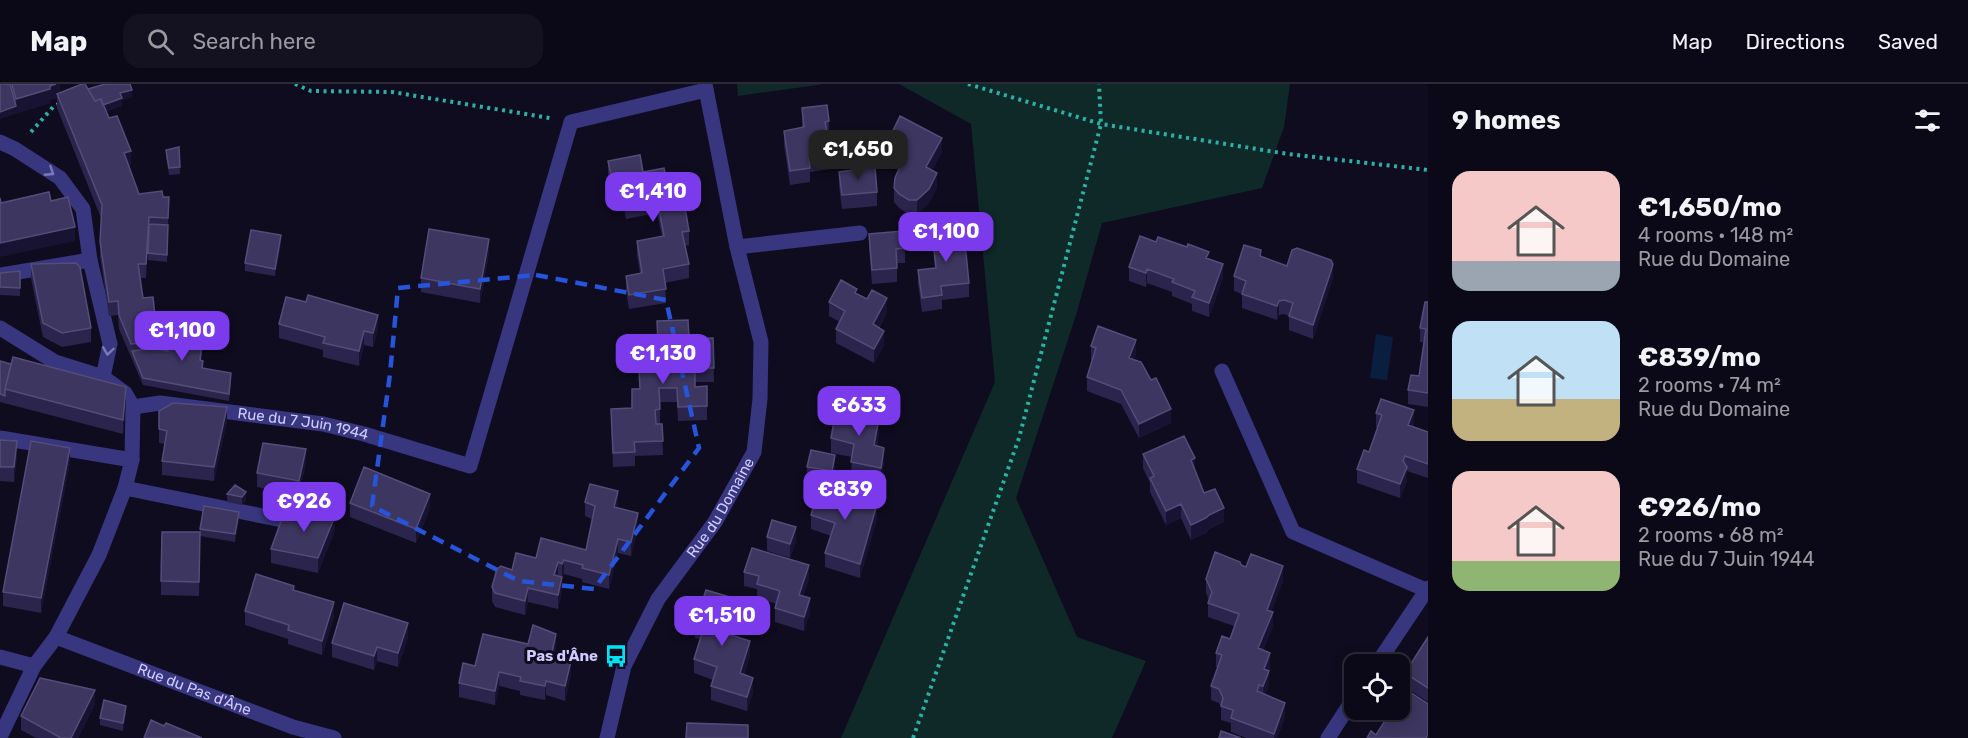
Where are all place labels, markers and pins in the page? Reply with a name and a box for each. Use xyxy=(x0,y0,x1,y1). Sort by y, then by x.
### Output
pin: €1,650 xyxy=(809,130,907,181)
pin: €1,410 xyxy=(604,172,702,223)
pin: €1,100 xyxy=(897,212,995,263)
pin: €1,100 xyxy=(133,311,231,362)
pin: €1,130 xyxy=(614,334,712,385)
pin: €633 xyxy=(823,386,895,437)
pin: €839 xyxy=(809,470,881,521)
pin: €926 xyxy=(268,482,340,533)
pin: €1,510 xyxy=(673,596,771,647)
bus stop icon: Pas d'Âne xyxy=(603,643,629,669)
place label: Pas d'Âne xyxy=(526,647,598,665)

